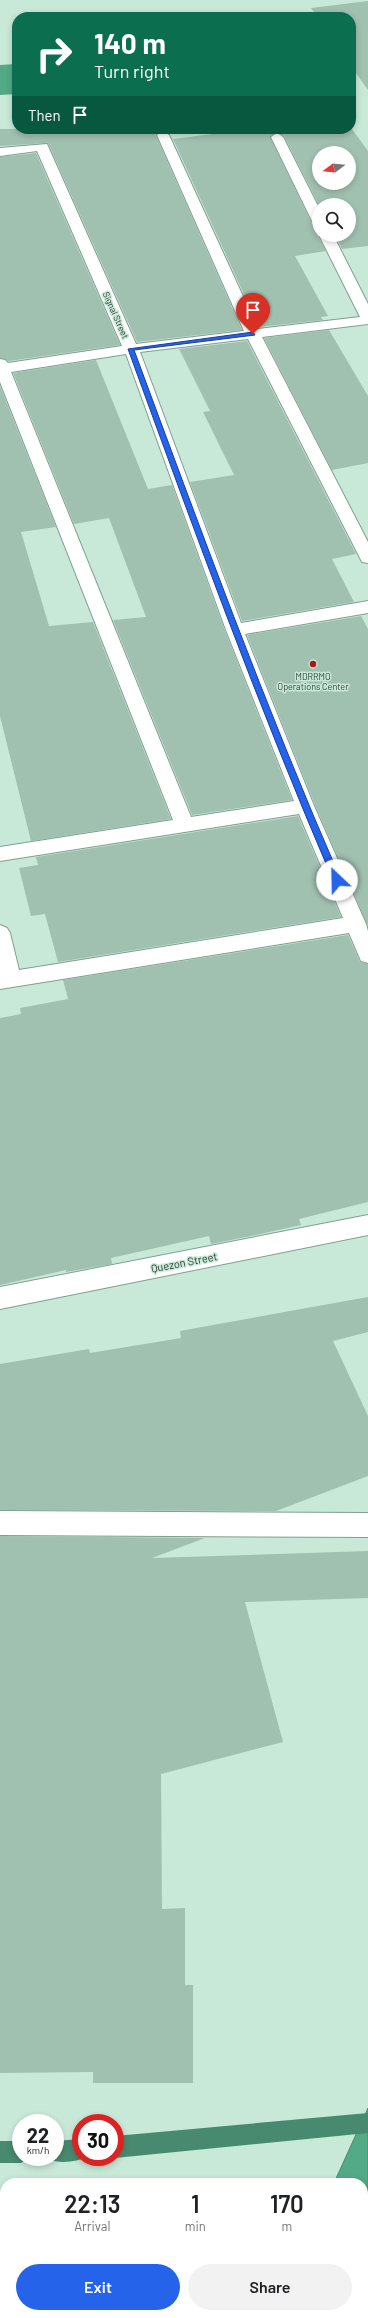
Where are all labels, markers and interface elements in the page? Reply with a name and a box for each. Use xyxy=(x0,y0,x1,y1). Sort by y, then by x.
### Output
text: 140 m xyxy=(94,26,166,60)
icon: right xyxy=(28,28,80,80)
text: Turn right xyxy=(94,60,170,82)
icon: arrive xyxy=(69,104,91,126)
text: Then xyxy=(28,106,61,124)
north arrow xyxy=(312,146,356,190)
map controls xyxy=(312,146,356,242)
button: search xyxy=(312,198,356,242)
street label: Signal Street xyxy=(101,290,131,340)
pin xyxy=(236,293,270,334)
icon: arrive xyxy=(242,299,264,321)
marker: MDRRMO Operations Center xyxy=(308,659,318,669)
place label: MDRRMO Operations Center xyxy=(278,671,349,692)
position arrow xyxy=(316,859,358,901)
street label: Quezon Street xyxy=(150,1249,218,1275)
speed limit sign: 30 xyxy=(72,2114,124,2166)
text: 22 xyxy=(27,2123,49,2147)
text: km/h xyxy=(27,2144,49,2156)
text: 22:13 xyxy=(64,2189,120,2218)
text: 1 xyxy=(191,2189,199,2218)
text: 170 xyxy=(270,2189,304,2218)
text: Arrival xyxy=(74,2218,110,2234)
text: min xyxy=(185,2218,206,2234)
text: m xyxy=(281,2218,292,2234)
button: Exit xyxy=(16,2264,180,2310)
button: Share xyxy=(188,2264,352,2310)

